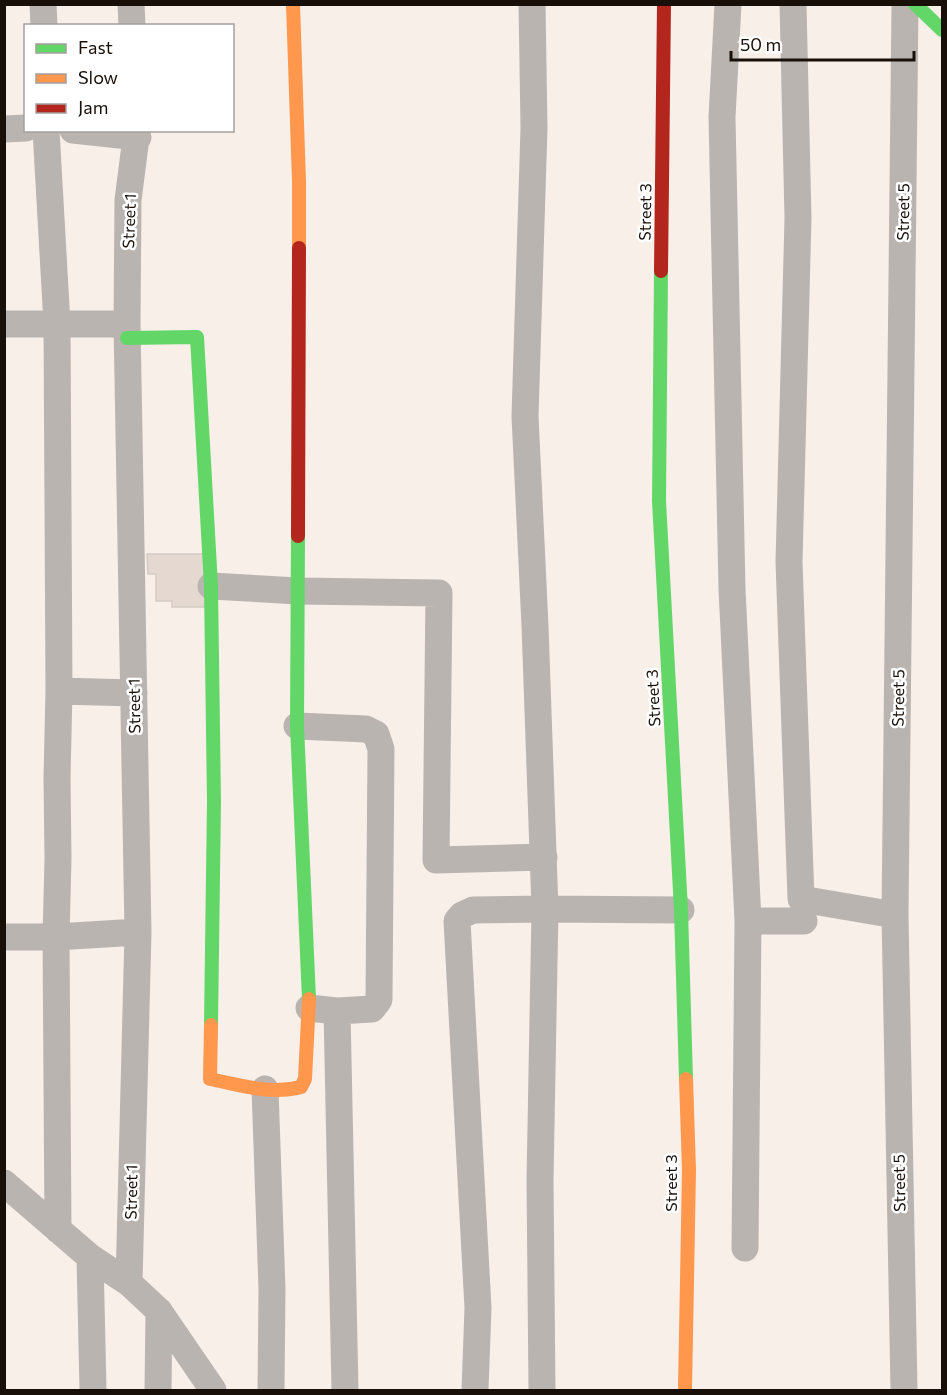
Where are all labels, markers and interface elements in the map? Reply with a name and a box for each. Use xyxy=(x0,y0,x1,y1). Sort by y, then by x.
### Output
legend xyxy=(24,24,234,132)
scale bar xyxy=(731,24,914,62)
text: 50 m xyxy=(740,33,781,55)
text: Fast xyxy=(78,36,113,58)
text: Slow xyxy=(78,66,118,88)
text: Jam xyxy=(78,96,108,118)
street label: Street 3 xyxy=(635,183,654,241)
street label: Street 5 xyxy=(892,183,913,241)
street label: Street 1 xyxy=(118,193,139,249)
street label: Street 3 xyxy=(642,669,663,727)
street label: Street 5 xyxy=(887,669,908,727)
street label: Street 1 xyxy=(124,678,143,734)
street label: Street 3 xyxy=(661,1154,680,1212)
street label: Street 5 xyxy=(888,1154,909,1212)
street label: Street 1 xyxy=(121,1164,140,1220)

